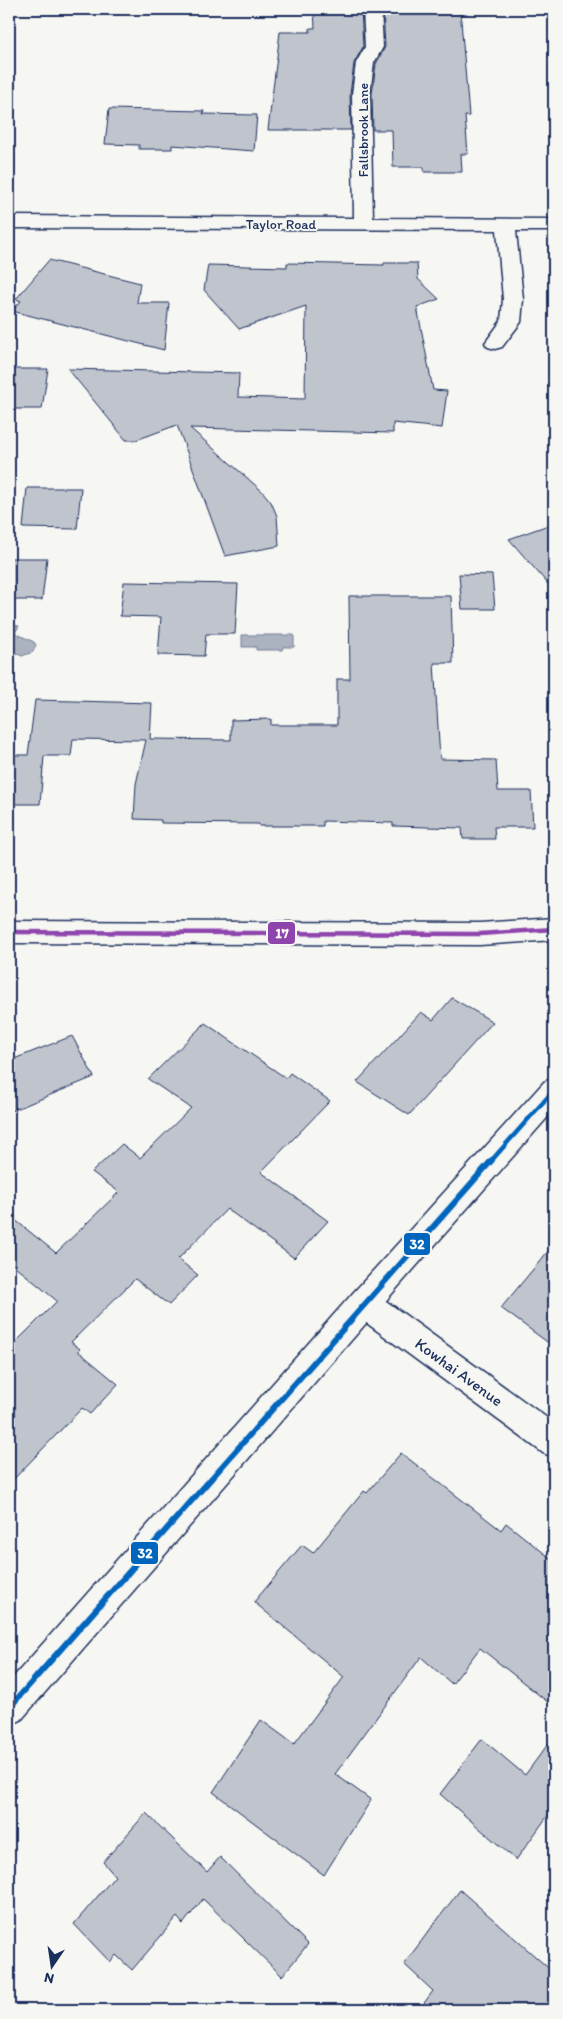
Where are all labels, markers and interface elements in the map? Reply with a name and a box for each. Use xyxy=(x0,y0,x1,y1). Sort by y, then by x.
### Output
street label: Fallsbrook Lane xyxy=(355,82,372,177)
street label: Taylor Road xyxy=(246,216,317,233)
line badge: 17 xyxy=(267,921,296,945)
text: 17 xyxy=(275,925,289,942)
line badge: 32 xyxy=(403,1232,431,1256)
text: 32 xyxy=(410,1236,425,1253)
street label: Kowhai Avenue xyxy=(411,1334,507,1410)
line badge: 32 xyxy=(130,1541,159,1565)
text: 32 xyxy=(138,1545,153,1562)
north arrow xyxy=(28,1942,78,1992)
text: N xyxy=(43,1969,56,1988)

